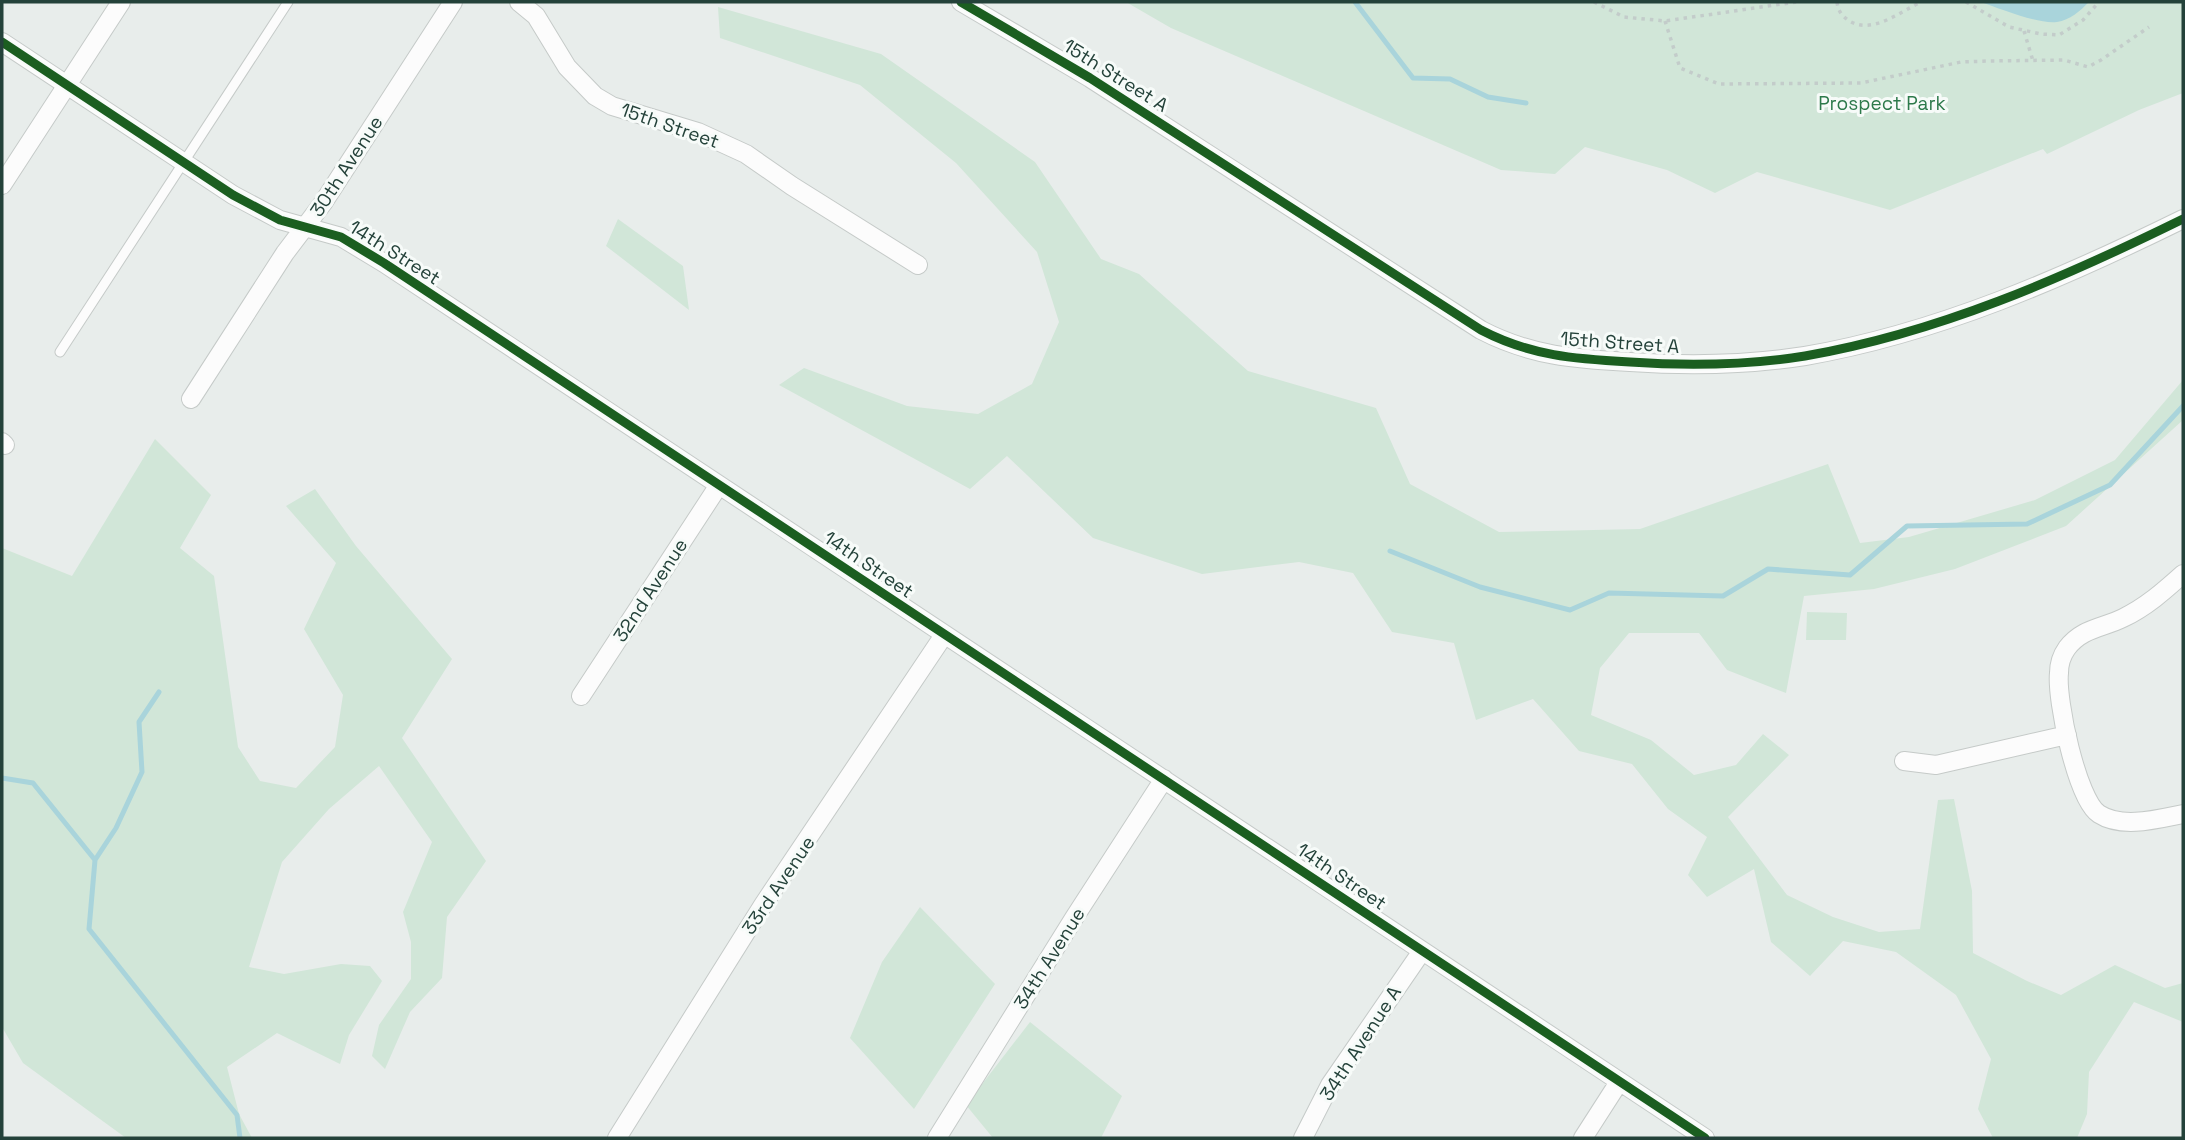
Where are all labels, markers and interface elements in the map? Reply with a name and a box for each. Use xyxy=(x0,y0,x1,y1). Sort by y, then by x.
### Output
street label: 15th Street A xyxy=(1059,33,1173,118)
park label: Prospect Park xyxy=(1818,91,1946,116)
street label: 15th Street xyxy=(617,97,722,154)
street label: 30th Avenue xyxy=(304,111,388,222)
street label: 14th Street xyxy=(344,214,445,290)
street label: 15th Street A xyxy=(1560,326,1680,359)
street label: 14th Street xyxy=(819,525,918,604)
street label: 32nd Avenue xyxy=(608,534,693,647)
street label: 33rd Avenue xyxy=(736,831,821,939)
street label: 14th Street xyxy=(1292,837,1391,916)
street label: 34th Avenue xyxy=(1008,903,1091,1014)
street label: 34th Avenue A xyxy=(1314,981,1407,1105)

